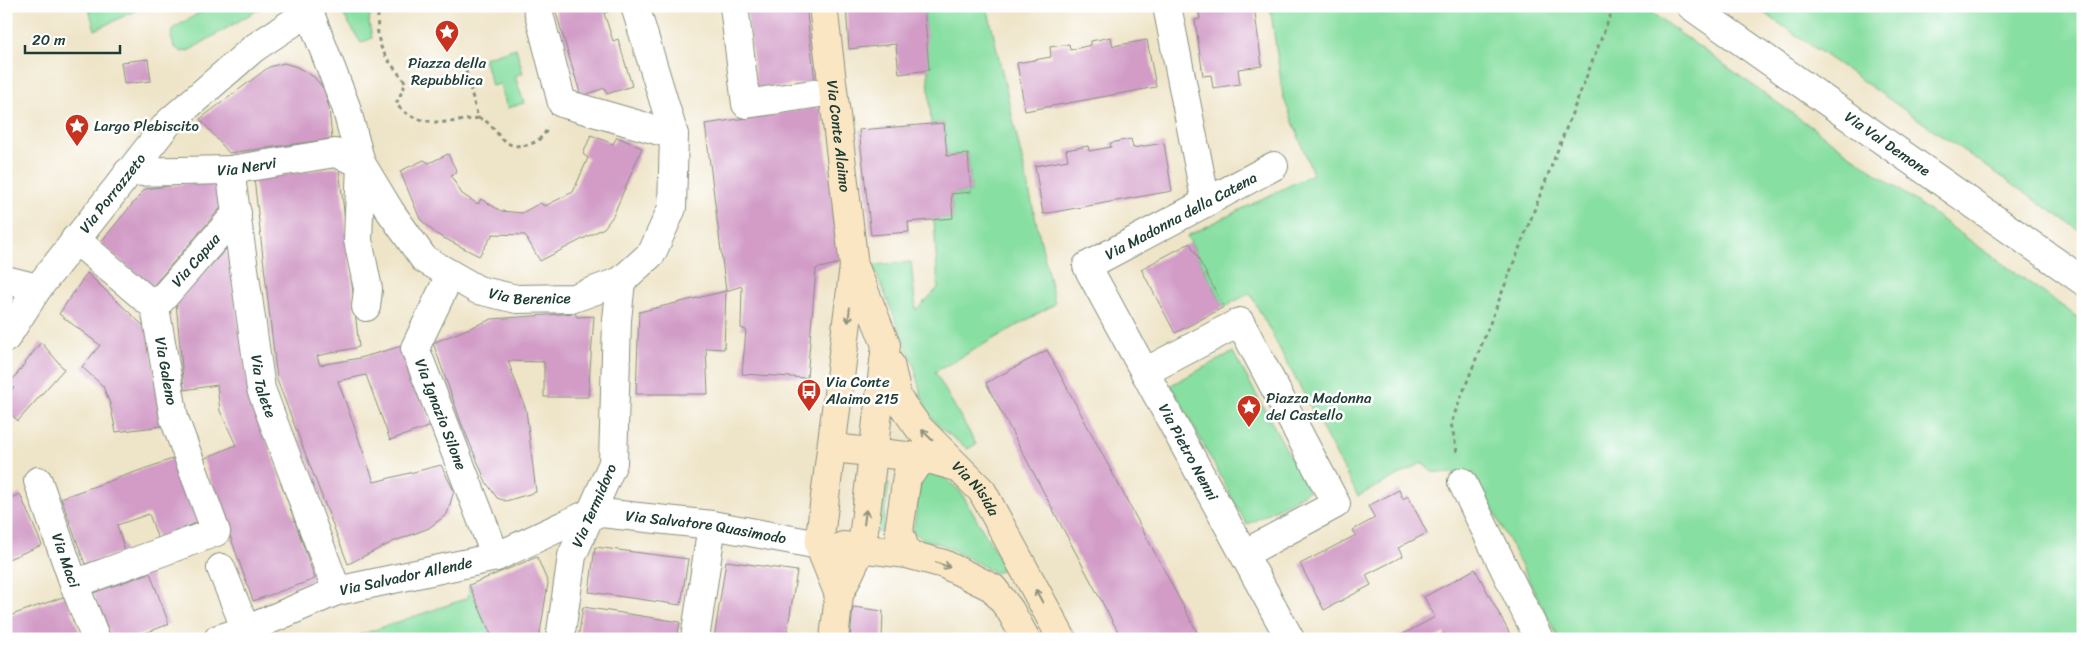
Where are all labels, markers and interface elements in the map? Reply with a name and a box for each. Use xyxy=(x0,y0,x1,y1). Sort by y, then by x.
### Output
place icon: Piazza della Repubblica xyxy=(434,19,460,53)
scale bar xyxy=(25,22,120,54)
text: 20 m xyxy=(32,27,66,53)
place label: Piazza della Repubblica xyxy=(408,50,487,93)
street label: Via Conte Alaimo xyxy=(819,79,858,194)
street label: Via Val Demone xyxy=(1839,104,1936,183)
place icon: Largo Plebiscito xyxy=(64,113,90,147)
place label: Largo Plebiscito xyxy=(94,113,199,139)
street label: Via Porrazzeto xyxy=(73,147,153,239)
street label: Via Nervi xyxy=(217,150,279,183)
street label: Via Madonna della Catena xyxy=(1100,165,1262,267)
street label: Via Capua xyxy=(165,227,227,293)
street label: Via Berenice xyxy=(486,280,571,312)
one-way arrow xyxy=(844,306,854,322)
street label: Via Galeno xyxy=(147,335,185,408)
street label: Via Talete xyxy=(243,353,284,422)
street label: Via Ignazio Silone xyxy=(407,355,474,474)
place label: Via Conte Alaimo 215 xyxy=(825,369,899,412)
bus stop icon: Via Conte Alaimo 215 xyxy=(796,378,822,412)
place label: Piazza Madonna del Castello xyxy=(1266,385,1372,428)
place icon: Piazza Madonna del Castello xyxy=(1236,394,1262,428)
street label: Via Pietro Nenni xyxy=(1151,399,1226,506)
one-way arrow xyxy=(921,429,933,442)
street label: Via Nisida xyxy=(945,454,1007,521)
street label: Via Termidoro xyxy=(564,459,624,552)
street label: Via Salvatore Quasimodo xyxy=(624,503,789,552)
one-way arrow xyxy=(861,509,871,525)
street label: Via Maci xyxy=(44,529,88,593)
street label: Via Salvador Allende xyxy=(337,549,475,603)
one-way arrow xyxy=(935,561,951,570)
one-way arrow xyxy=(1034,589,1043,604)

